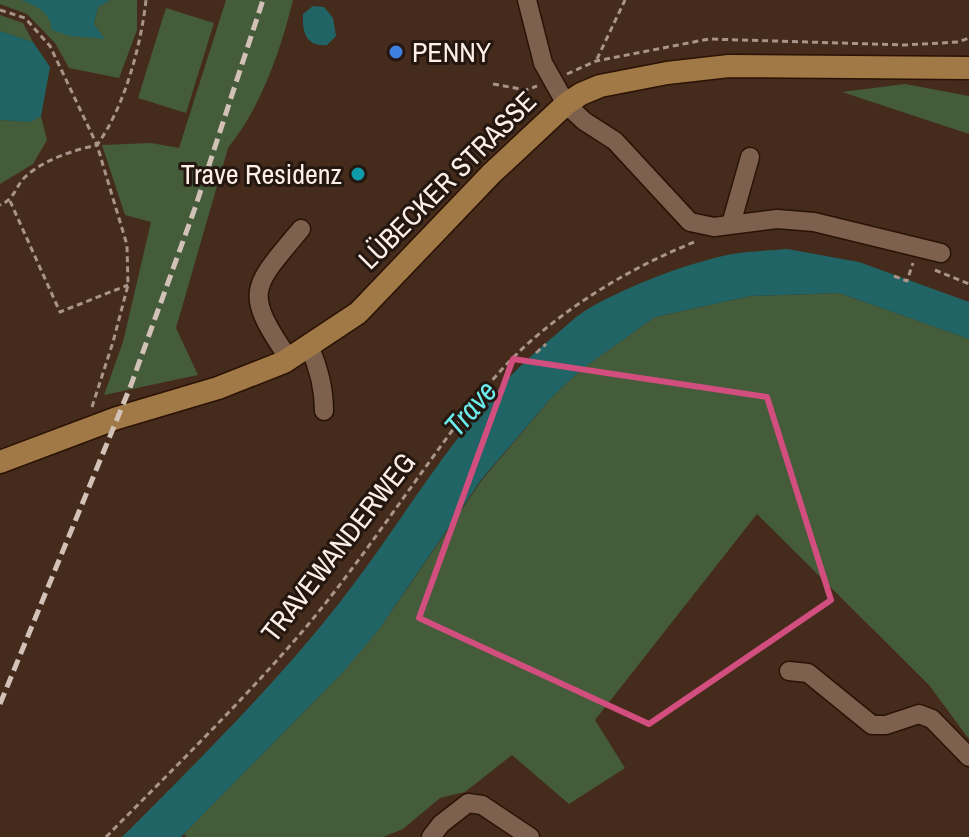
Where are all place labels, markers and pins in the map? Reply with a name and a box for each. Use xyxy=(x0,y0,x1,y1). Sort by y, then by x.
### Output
place label: PENNY xyxy=(412,33,492,71)
marker: PENNY xyxy=(387,43,405,61)
place label: Trave Residenz xyxy=(181,155,342,193)
marker: Trave Residenz xyxy=(349,165,367,183)

